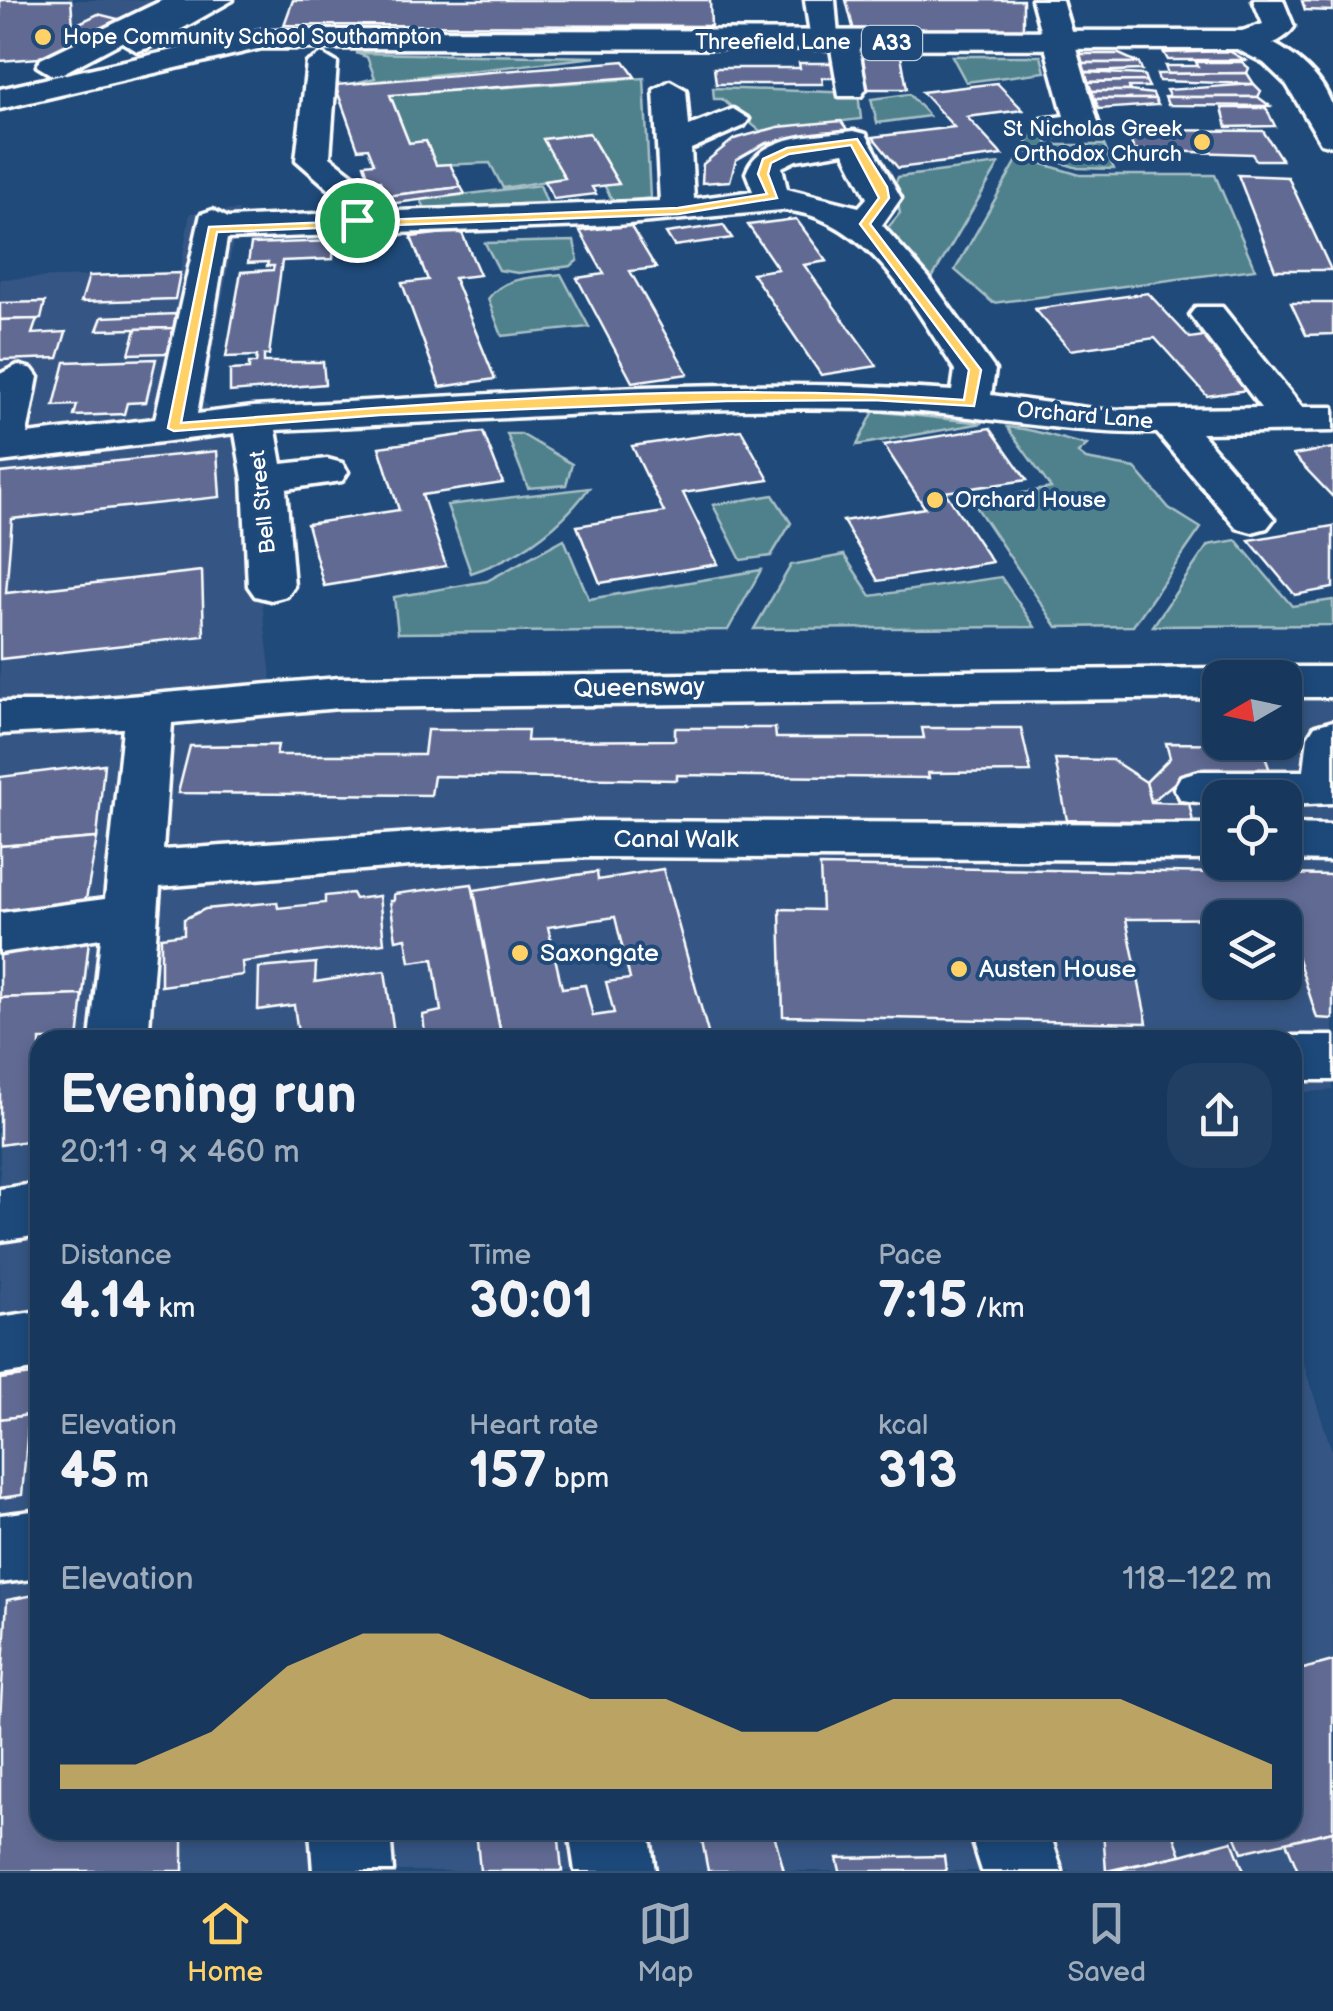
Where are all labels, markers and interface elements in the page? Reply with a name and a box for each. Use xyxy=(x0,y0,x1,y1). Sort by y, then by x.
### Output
place label: Hope Community School Southampton xyxy=(63,24,442,51)
marker: Hope Community School Southampton xyxy=(32,26,54,48)
road number: A33 xyxy=(862,26,922,60)
street label: Threefield Lane xyxy=(695,29,851,56)
place label: St Nicholas Greek Orthodox Church xyxy=(1003,116,1182,168)
marker: St Nicholas Greek Orthodox Church xyxy=(1191,131,1213,153)
pin xyxy=(315,178,400,263)
icon: arrive xyxy=(330,193,385,248)
street label: Orchard Lane xyxy=(1016,397,1154,435)
street label: Bell Street xyxy=(244,449,282,555)
place label: Orchard House xyxy=(955,487,1106,514)
marker: Orchard House xyxy=(924,489,946,511)
north arrow xyxy=(1202,660,1302,760)
map controls xyxy=(1202,660,1302,1000)
street label: Queensway xyxy=(573,671,706,705)
button: locate xyxy=(1202,780,1302,880)
street label: Canal Walk xyxy=(614,824,739,855)
button: layers xyxy=(1202,900,1302,1000)
place label: Saxongate xyxy=(540,938,659,969)
marker: Saxongate xyxy=(509,942,531,964)
place label: Austen House xyxy=(979,954,1136,985)
marker: Austen House xyxy=(948,958,970,980)
text: Evening run xyxy=(60,1062,357,1129)
button: share xyxy=(1167,1063,1272,1168)
text: 20:11 · 9 × 460 m xyxy=(60,1133,300,1172)
text: Distance xyxy=(60,1239,172,1272)
text: Time xyxy=(469,1239,531,1272)
text: Pace xyxy=(878,1239,942,1272)
text: 4.14 xyxy=(60,1272,151,1332)
text: 30:01 xyxy=(469,1272,594,1332)
text: 7:15 xyxy=(878,1272,968,1332)
text: km xyxy=(151,1292,195,1325)
text: /km xyxy=(968,1292,1025,1325)
text: Elevation xyxy=(60,1409,177,1442)
text: Heart rate xyxy=(469,1409,598,1442)
text: kcal xyxy=(878,1409,928,1442)
text: 45 xyxy=(60,1442,118,1502)
text: 157 xyxy=(469,1442,547,1502)
text: 313 xyxy=(878,1442,957,1502)
text: m xyxy=(118,1462,149,1495)
text: bpm xyxy=(547,1462,609,1495)
text: Elevation xyxy=(60,1560,193,1599)
text: 118–122 m xyxy=(1122,1560,1272,1599)
tab: Home xyxy=(187,1896,263,1989)
tab: Map xyxy=(637,1896,693,1989)
tab: Saved xyxy=(1067,1896,1146,1989)

